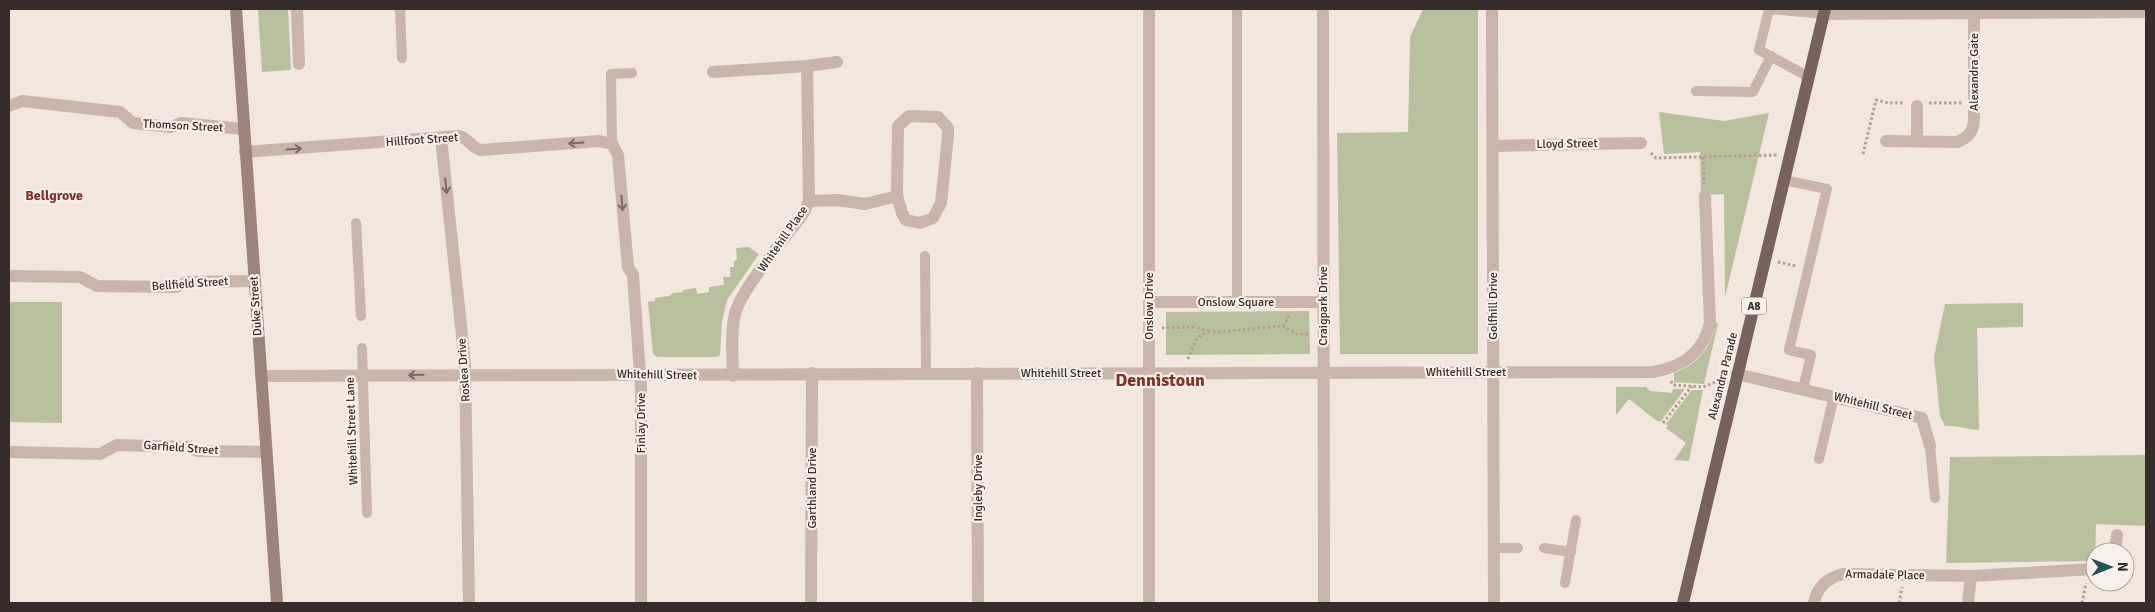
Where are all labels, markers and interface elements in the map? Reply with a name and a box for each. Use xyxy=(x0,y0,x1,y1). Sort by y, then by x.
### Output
street label: Alexandra Gate xyxy=(1967,33,1982,111)
street label: Thomson Street xyxy=(143,116,223,136)
street label: Hillfoot Street xyxy=(385,130,459,150)
street label: Lloyd Street xyxy=(1536,136,1598,152)
one-way arrow xyxy=(568,138,584,148)
one-way arrow xyxy=(285,144,301,153)
one-way arrow xyxy=(441,178,451,194)
district label: Bellgrove xyxy=(25,187,83,204)
one-way arrow xyxy=(617,195,627,211)
street label: Whitehill Place xyxy=(755,203,811,275)
street label: Craigpark Drive xyxy=(1316,266,1331,346)
street label: Onslow Drive xyxy=(1142,272,1157,340)
street label: Golfhill Drive xyxy=(1486,272,1501,340)
street label: Bellfield Street xyxy=(151,274,229,294)
street label: Duke Street xyxy=(246,276,266,336)
street label: Onslow Square xyxy=(1198,295,1274,310)
road number: A8 xyxy=(1742,298,1766,314)
street label: Alexandra Parade xyxy=(1705,331,1741,421)
street label: Roslea Drive xyxy=(454,338,474,402)
street label: Whitehill Street xyxy=(1426,365,1506,380)
street label: Whitehill Street xyxy=(1021,366,1101,381)
street label: Whitehill Street xyxy=(617,367,697,383)
district label: Dennistoun xyxy=(1115,369,1205,391)
one-way arrow xyxy=(409,370,425,380)
street label: Whitehill Street Lane xyxy=(343,377,361,485)
street label: Whitehill Street xyxy=(1832,389,1914,423)
street label: Finlay Drive xyxy=(634,393,649,453)
street label: Garfield Street xyxy=(143,438,219,458)
street label: Garthland Drive xyxy=(805,447,820,529)
street label: Ingleby Drive xyxy=(971,454,986,522)
north arrow xyxy=(2085,542,2135,592)
text: N xyxy=(2114,562,2131,572)
street label: Armadale Place xyxy=(1845,567,1925,583)

